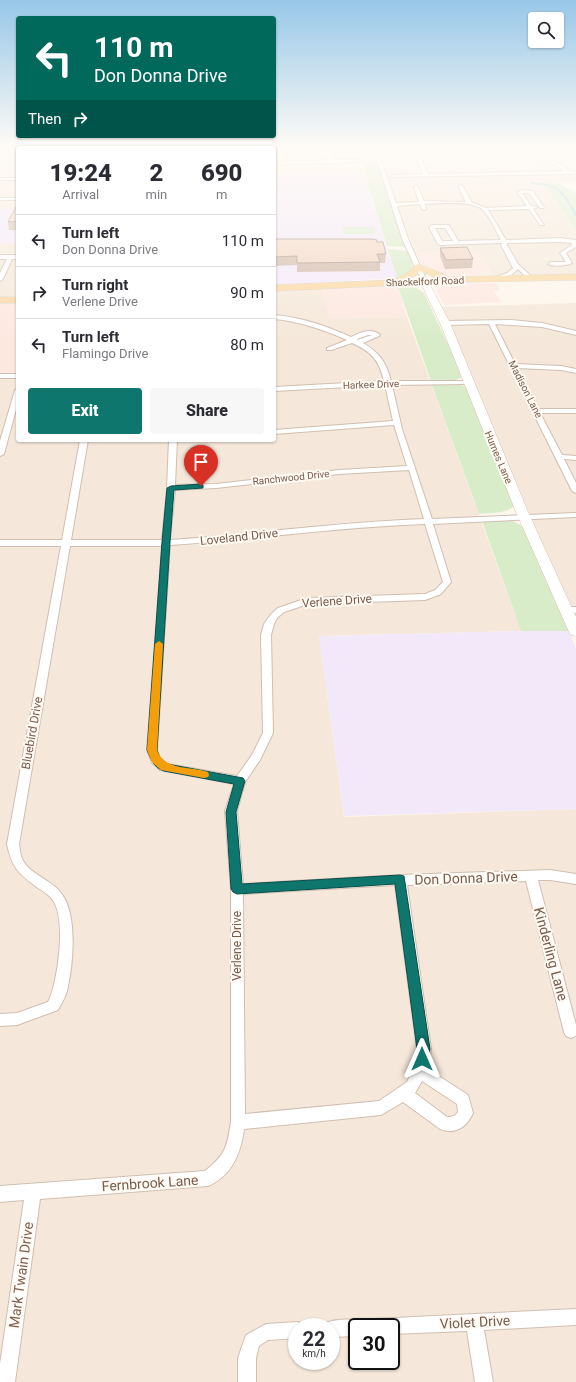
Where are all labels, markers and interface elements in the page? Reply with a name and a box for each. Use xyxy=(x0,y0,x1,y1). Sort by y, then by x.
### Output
map controls xyxy=(528,12,564,48)
button: search xyxy=(528,12,564,48)
text: 110 m xyxy=(94,31,173,64)
icon: left xyxy=(28,32,80,84)
text: Don Donna Drive xyxy=(94,65,227,86)
icon: right xyxy=(69,108,91,130)
text: Then xyxy=(28,110,61,128)
text: 19:24 xyxy=(50,159,112,187)
text: 2 xyxy=(149,159,163,187)
text: 690 xyxy=(201,159,242,187)
text: Arrival xyxy=(62,187,99,202)
text: min xyxy=(146,187,167,202)
text: m xyxy=(216,187,227,202)
text: Turn left xyxy=(62,224,119,242)
icon: left xyxy=(28,230,50,252)
text: 110 m xyxy=(222,232,264,250)
text: Don Donna Drive xyxy=(62,242,158,257)
street label: Shackelford Road xyxy=(386,275,464,288)
text: Turn right xyxy=(62,276,128,294)
icon: right xyxy=(28,282,50,304)
text: 90 m xyxy=(230,284,264,302)
text: Verlene Drive xyxy=(62,294,138,309)
text: Turn left xyxy=(62,328,119,346)
icon: left xyxy=(28,334,50,356)
text: 80 m xyxy=(230,336,264,354)
text: Flamingo Drive xyxy=(62,346,148,361)
street label: Madison Lane xyxy=(506,359,545,420)
street label: Harkee Drive xyxy=(343,378,399,391)
button: Exit xyxy=(28,388,142,434)
button: Share xyxy=(150,388,264,434)
street label: Humes Lane xyxy=(483,429,515,485)
pin xyxy=(184,445,218,486)
icon: arrive xyxy=(190,451,212,473)
street label: Ranchwood Drive xyxy=(252,468,330,487)
street label: Loveland Drive xyxy=(199,526,279,548)
street label: Verlene Drive xyxy=(302,592,372,610)
street label: Bluebird Drive xyxy=(19,696,45,770)
street label: Don Donna Drive xyxy=(414,868,518,888)
street label: Kinderling Lane xyxy=(531,905,571,1003)
street label: Verlene Drive xyxy=(230,911,244,981)
position arrow xyxy=(401,1038,443,1080)
street label: Fernbrook Lane xyxy=(101,1172,199,1194)
street label: Mark Twain Drive xyxy=(6,1221,36,1329)
street label: Violet Drive xyxy=(439,1312,511,1332)
speed limit sign: 30 xyxy=(348,1318,400,1370)
text: 22 xyxy=(303,1327,325,1351)
text: km/h xyxy=(302,1348,326,1359)

